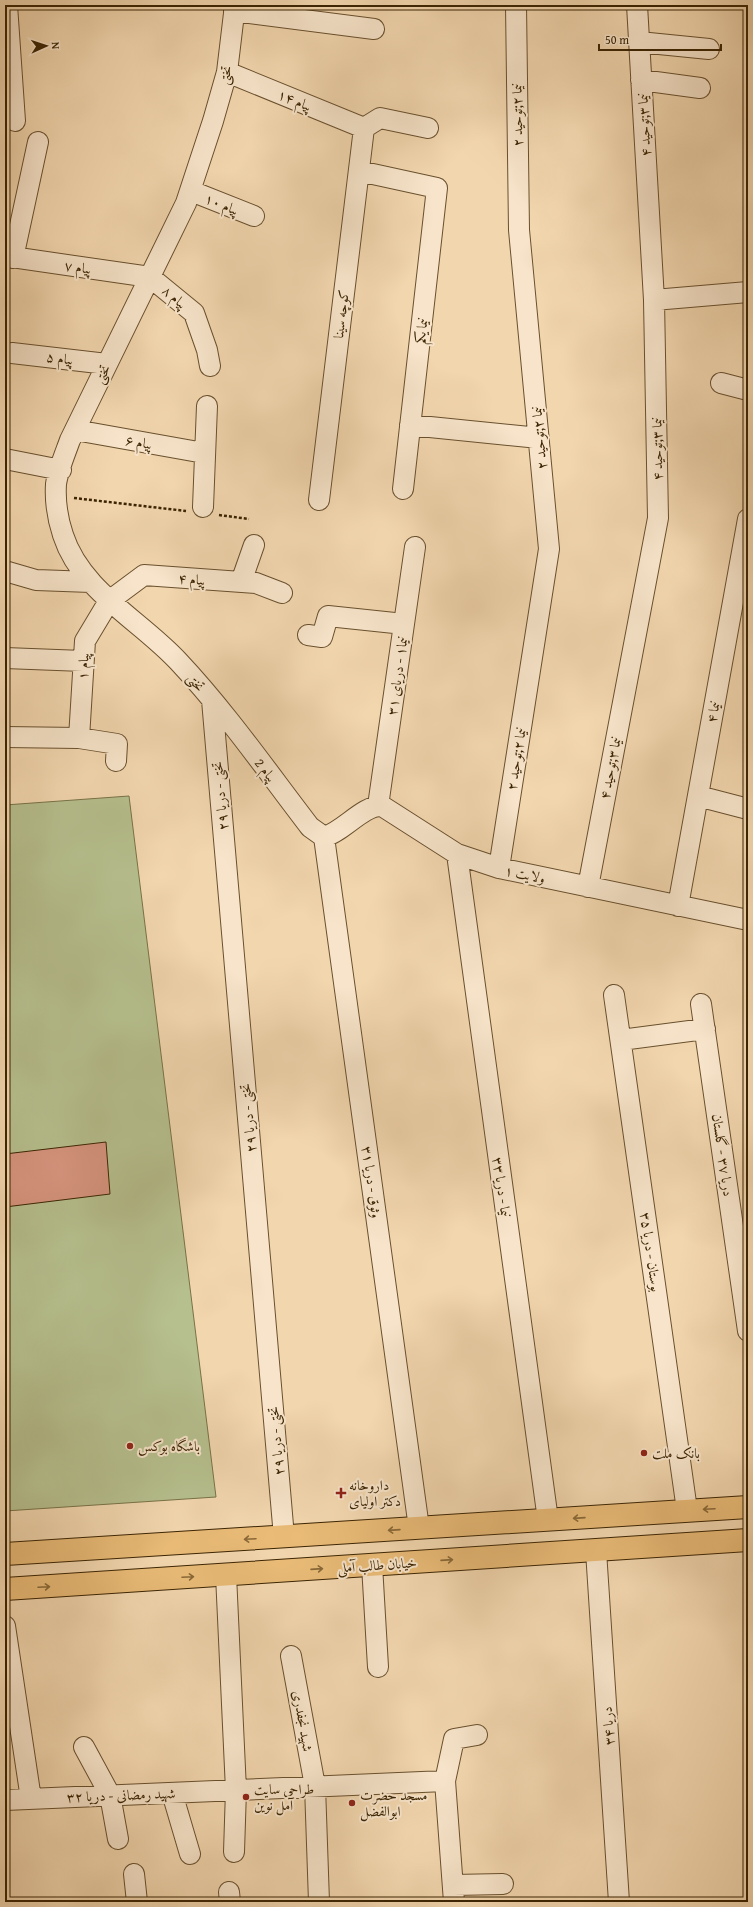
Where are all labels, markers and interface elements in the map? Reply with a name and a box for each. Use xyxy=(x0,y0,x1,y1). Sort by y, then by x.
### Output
north arrow xyxy=(26,26,66,66)
scale bar xyxy=(599,26,721,52)
text: 50 m xyxy=(605,31,629,48)
text: N xyxy=(48,41,64,50)
street label: تختی xyxy=(213,64,237,86)
street label: نیما ۲;توحید ۲ xyxy=(506,83,528,147)
street label: پیام ۱۴ xyxy=(274,84,315,119)
street label: نیما ۳;توحید ۴ xyxy=(632,92,656,157)
street label: پیام ۱۰ xyxy=(201,188,242,223)
street label: پیام ۷ xyxy=(63,255,93,282)
street label: پیام ۸ xyxy=(156,281,192,316)
street label: کوچه سینا xyxy=(328,289,354,339)
street label: نیما یکم xyxy=(409,316,437,346)
street label: پیام ۵ xyxy=(45,346,75,373)
street label: تختی xyxy=(89,361,115,387)
street label: نیما ۲;توحید ۲ xyxy=(526,405,552,470)
street label: نیما ۳;توحید ۴ xyxy=(646,417,668,481)
street label: پیام ۶ xyxy=(123,430,154,457)
street label: پیام ۴ xyxy=(177,568,206,593)
street label: نیما۱ - دریای ۳۱ xyxy=(382,635,413,717)
street label: پیام ۱ xyxy=(72,652,97,680)
street label: تختی xyxy=(182,668,210,696)
street label: نیما ۴ xyxy=(701,699,725,724)
street label: نیما ۲;توحید ۲ xyxy=(501,726,531,792)
street label: نیما ۳;توحید ۴ xyxy=(594,734,626,801)
street label: پیام 2 xyxy=(248,754,282,788)
street label: تختی - دریا ۲۹ xyxy=(207,761,233,831)
street label: ولایت ۱ xyxy=(503,860,547,888)
street label: تختی - دریا ۲۹ xyxy=(235,1083,261,1153)
street label: دریا ۳۷ - گلستان xyxy=(707,1112,739,1198)
street label: وثوق - دریا ۳۱ xyxy=(357,1145,387,1219)
street label: نیما - دریا ۳۳ xyxy=(488,1156,516,1219)
street label: بوستان - دریا ۳۵ xyxy=(636,1211,667,1293)
street label: تختی - دریا ۲۹ xyxy=(263,1406,289,1476)
place label: باشگاه‌ بوکس xyxy=(138,1436,200,1456)
marker: باشگاه‌ بوکس xyxy=(125,1441,135,1451)
place label: بانک ملت xyxy=(652,1443,700,1463)
marker: بانک ملت xyxy=(639,1448,649,1458)
place label: داروخانه دکتر اولیای xyxy=(349,1475,401,1511)
marker: داروخانه دکتر اولیای xyxy=(336,1488,346,1498)
one-way arrow xyxy=(703,1506,716,1513)
one-way arrow xyxy=(573,1514,586,1521)
one-way arrow xyxy=(388,1526,401,1533)
one-way arrow xyxy=(244,1536,257,1543)
street label: خیابان طالب آملی xyxy=(337,1552,417,1578)
one-way arrow xyxy=(440,1557,453,1564)
one-way arrow xyxy=(310,1565,323,1572)
one-way arrow xyxy=(181,1574,194,1581)
one-way arrow xyxy=(37,1583,50,1591)
street label: شهید نجفدری xyxy=(288,1689,318,1753)
street label: دریا ۳۴ xyxy=(597,1706,619,1746)
place label: طراحی سایت آمل نوین xyxy=(254,1779,314,1816)
street label: شهید رمضانی - دریا ۳۲ xyxy=(66,1783,176,1807)
place label: مسجد حضرت ابوالفضل xyxy=(360,1785,428,1822)
marker: طراحی سایت آمل نوین xyxy=(241,1792,251,1802)
marker: مسجد حضرت ابوالفضل xyxy=(347,1798,357,1808)

